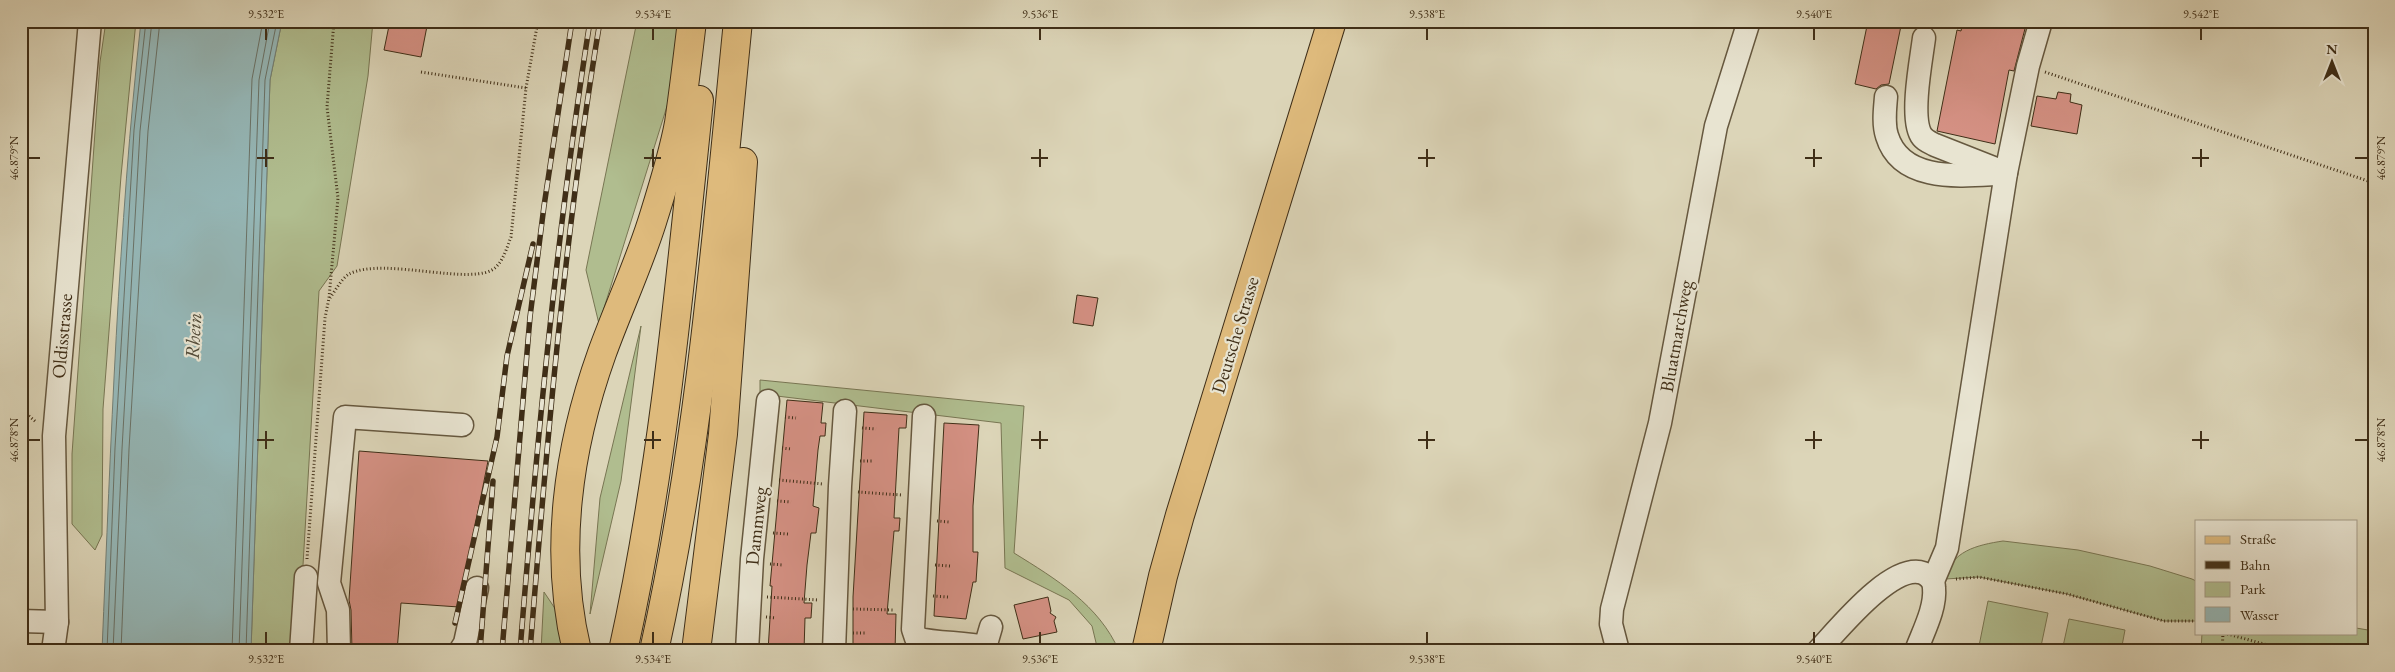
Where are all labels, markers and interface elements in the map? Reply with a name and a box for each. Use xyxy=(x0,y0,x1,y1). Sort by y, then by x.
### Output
text: 9.532°E xyxy=(248,6,284,22)
text: 9.534°E xyxy=(635,6,671,22)
text: 9.536°E xyxy=(1022,6,1058,22)
text: 9.538°E xyxy=(1409,6,1445,22)
text: 9.540°E xyxy=(1796,6,1832,22)
text: 9.542°E xyxy=(2183,6,2219,22)
north arrow xyxy=(2308,38,2358,88)
text: N xyxy=(2326,40,2338,58)
text: 46.879°N xyxy=(6,135,22,180)
text: 46.879°N xyxy=(2373,135,2389,180)
street label: Deutsche Strasse xyxy=(1205,273,1265,397)
street label: Bluatmarchweg xyxy=(1654,277,1698,394)
street label: Oldisstrasse xyxy=(46,292,78,380)
water label: Rhein xyxy=(179,312,207,360)
text: 46.878°N xyxy=(6,417,22,462)
text: 46.878°N xyxy=(2373,417,2389,462)
street label: Dammweg xyxy=(739,485,773,567)
legend xyxy=(2195,520,2358,634)
text: Straße xyxy=(2240,529,2276,548)
text: Bahn xyxy=(2240,555,2271,574)
text: Park xyxy=(2240,579,2267,598)
text: Wasser xyxy=(2240,605,2279,624)
text: 9.532°E xyxy=(248,651,284,667)
text: 9.534°E xyxy=(635,651,671,667)
text: 9.536°E xyxy=(1022,651,1058,667)
text: 9.538°E xyxy=(1409,651,1445,667)
text: 9.540°E xyxy=(1796,651,1832,667)

